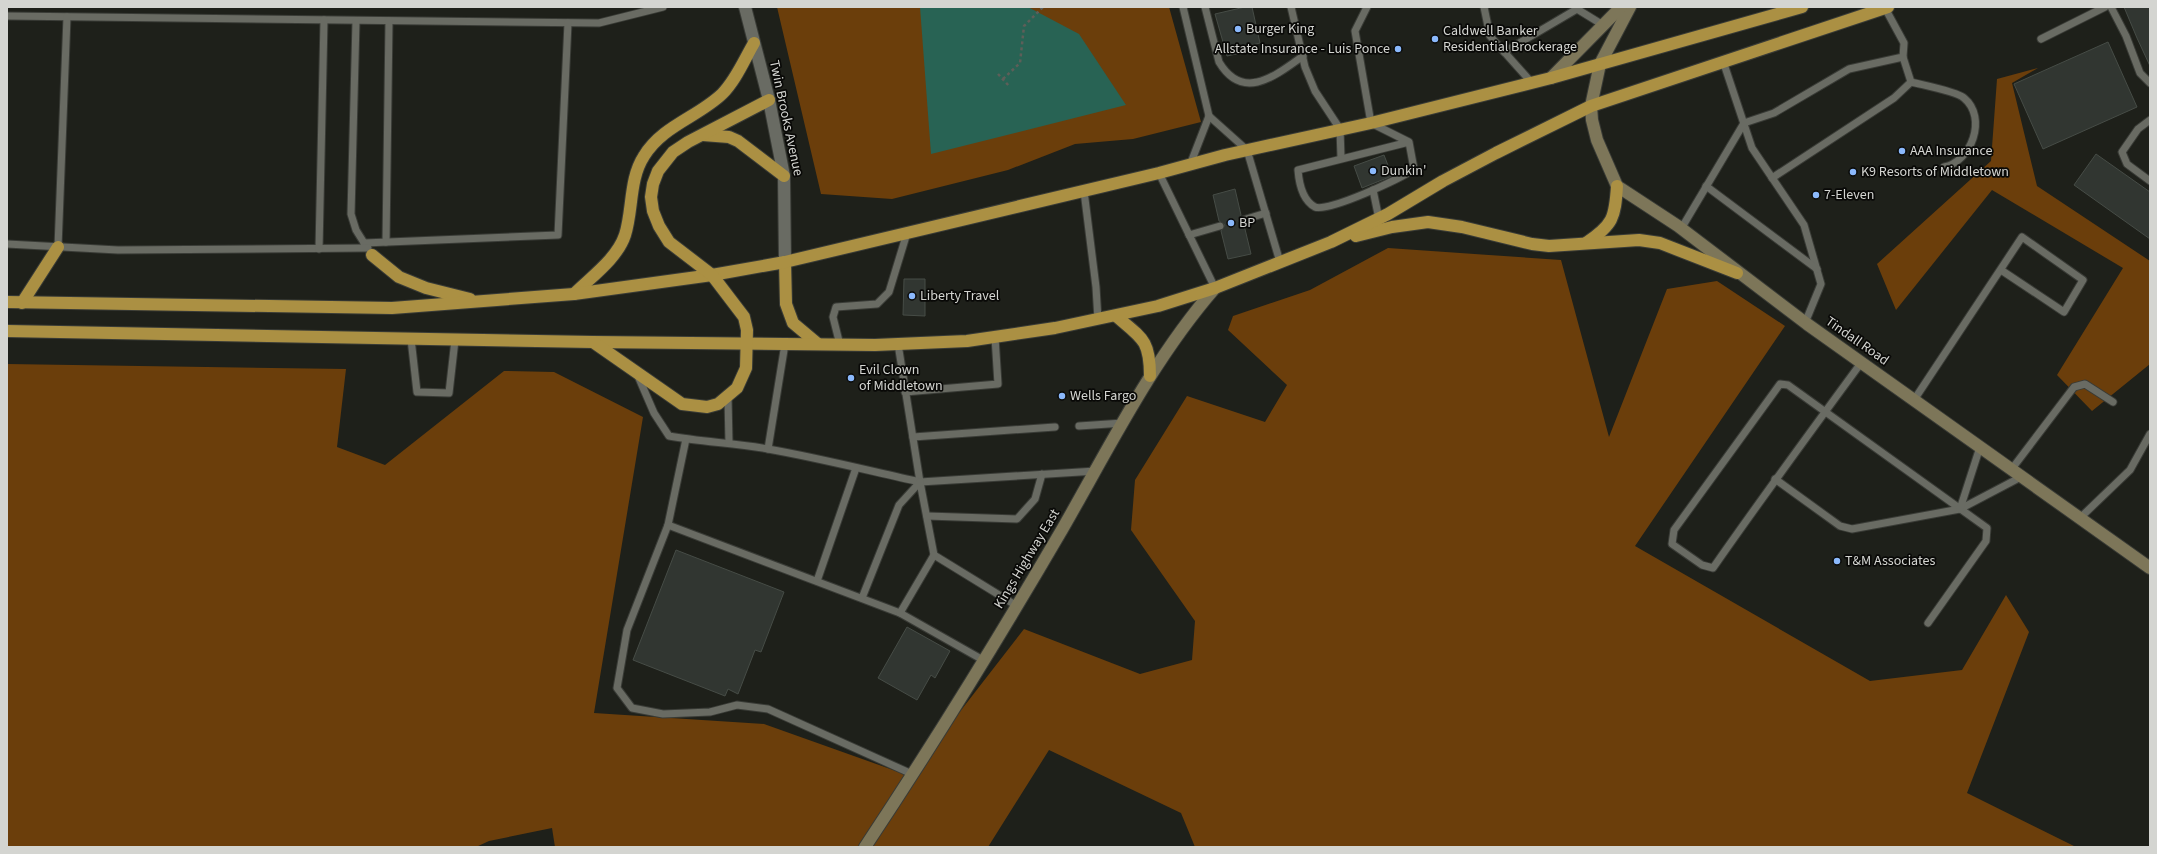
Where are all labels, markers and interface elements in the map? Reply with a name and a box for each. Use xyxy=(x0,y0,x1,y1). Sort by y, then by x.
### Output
place label: Burger King xyxy=(1246,19,1314,39)
place label: Caldwell Banker Residential Brockerage xyxy=(1443,21,1577,57)
marker: Burger King xyxy=(1233,24,1243,34)
marker: Caldwell Banker Residential Brockerage xyxy=(1430,34,1440,44)
place label: Allstate Insurance - Luis Ponce xyxy=(1215,39,1390,59)
marker: Allstate Insurance - Luis Ponce xyxy=(1393,44,1403,54)
street label: Twin Brooks Avenue xyxy=(764,58,808,178)
place label: AAA Insurance xyxy=(1910,141,1993,161)
marker: AAA Insurance xyxy=(1897,146,1907,156)
place label: Dunkin' xyxy=(1381,161,1426,181)
place label: K9 Resorts of Middletown xyxy=(1861,162,2009,182)
marker: Dunkin' xyxy=(1368,166,1378,176)
marker: K9 Resorts of Middletown xyxy=(1848,167,1858,177)
place label: 7-Eleven xyxy=(1824,185,1874,205)
marker: 7-Eleven xyxy=(1811,190,1821,200)
place label: BP xyxy=(1239,213,1255,233)
marker: BP xyxy=(1226,218,1236,228)
place label: Liberty Travel xyxy=(920,286,1000,306)
marker: Liberty Travel xyxy=(907,291,917,301)
street label: Tindall Road xyxy=(1821,312,1893,370)
place label: Evil Clown of Middletown xyxy=(859,360,943,396)
marker: Evil Clown of Middletown xyxy=(846,373,856,383)
place label: Wells Fargo xyxy=(1070,386,1136,406)
marker: Wells Fargo xyxy=(1057,391,1067,401)
street label: Kings Highway East xyxy=(989,505,1065,613)
place label: T&M Associates xyxy=(1845,551,1935,571)
marker: T&M Associates xyxy=(1832,556,1842,566)

